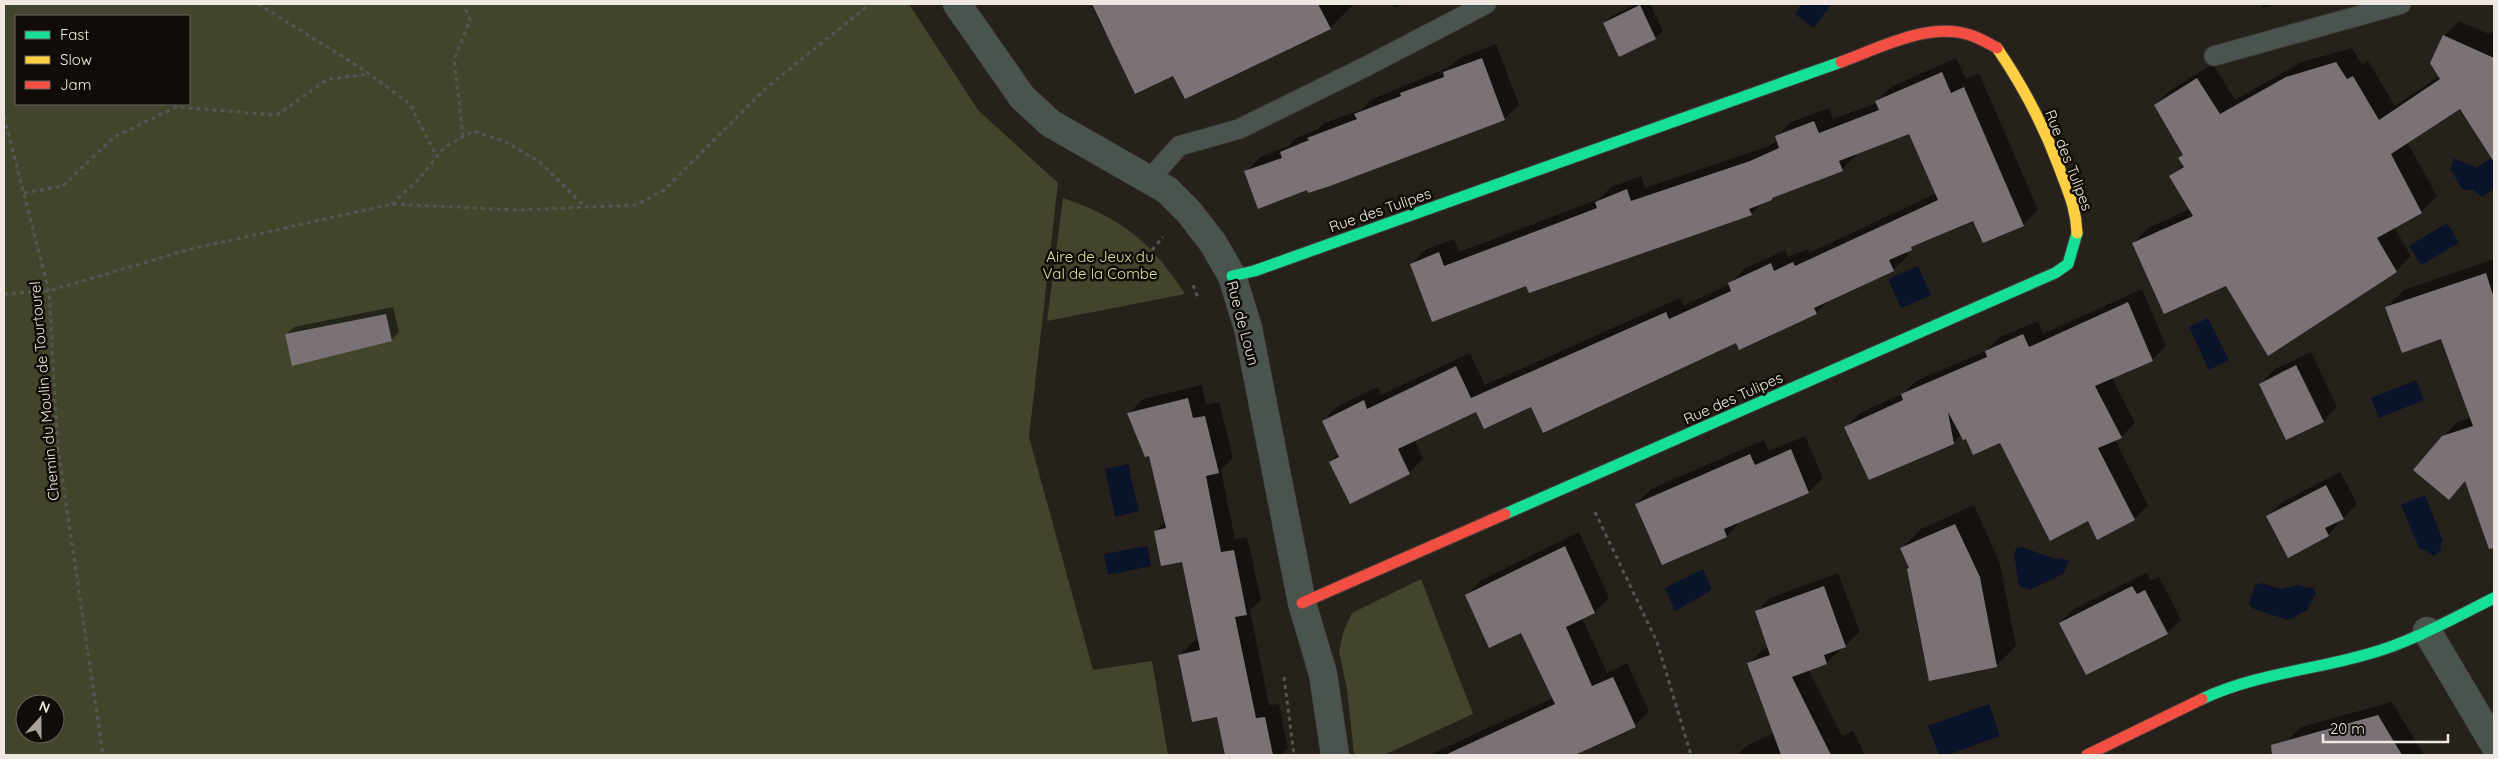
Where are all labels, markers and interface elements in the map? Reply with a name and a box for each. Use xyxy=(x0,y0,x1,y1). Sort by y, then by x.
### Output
legend xyxy=(15,15,190,105)
text: Fast xyxy=(60,25,89,44)
text: Slow xyxy=(60,50,92,69)
text: Jam xyxy=(60,75,91,94)
street label: Rue des Tulipes xyxy=(2041,107,2097,213)
street label: Rue des Tulipes xyxy=(1326,184,1434,236)
park label: Aire de Jeux du Val de la Combe xyxy=(1043,247,1157,283)
street label: Rue de Loun xyxy=(1223,279,1263,367)
street label: Chemin du Moulin de Tourtourel xyxy=(25,281,63,501)
street label: Rue des Tulipes xyxy=(1680,368,1786,428)
north arrow xyxy=(15,694,65,744)
text: N xyxy=(37,697,53,717)
scale bar xyxy=(2323,712,2448,744)
text: 20 m xyxy=(2330,719,2365,738)

